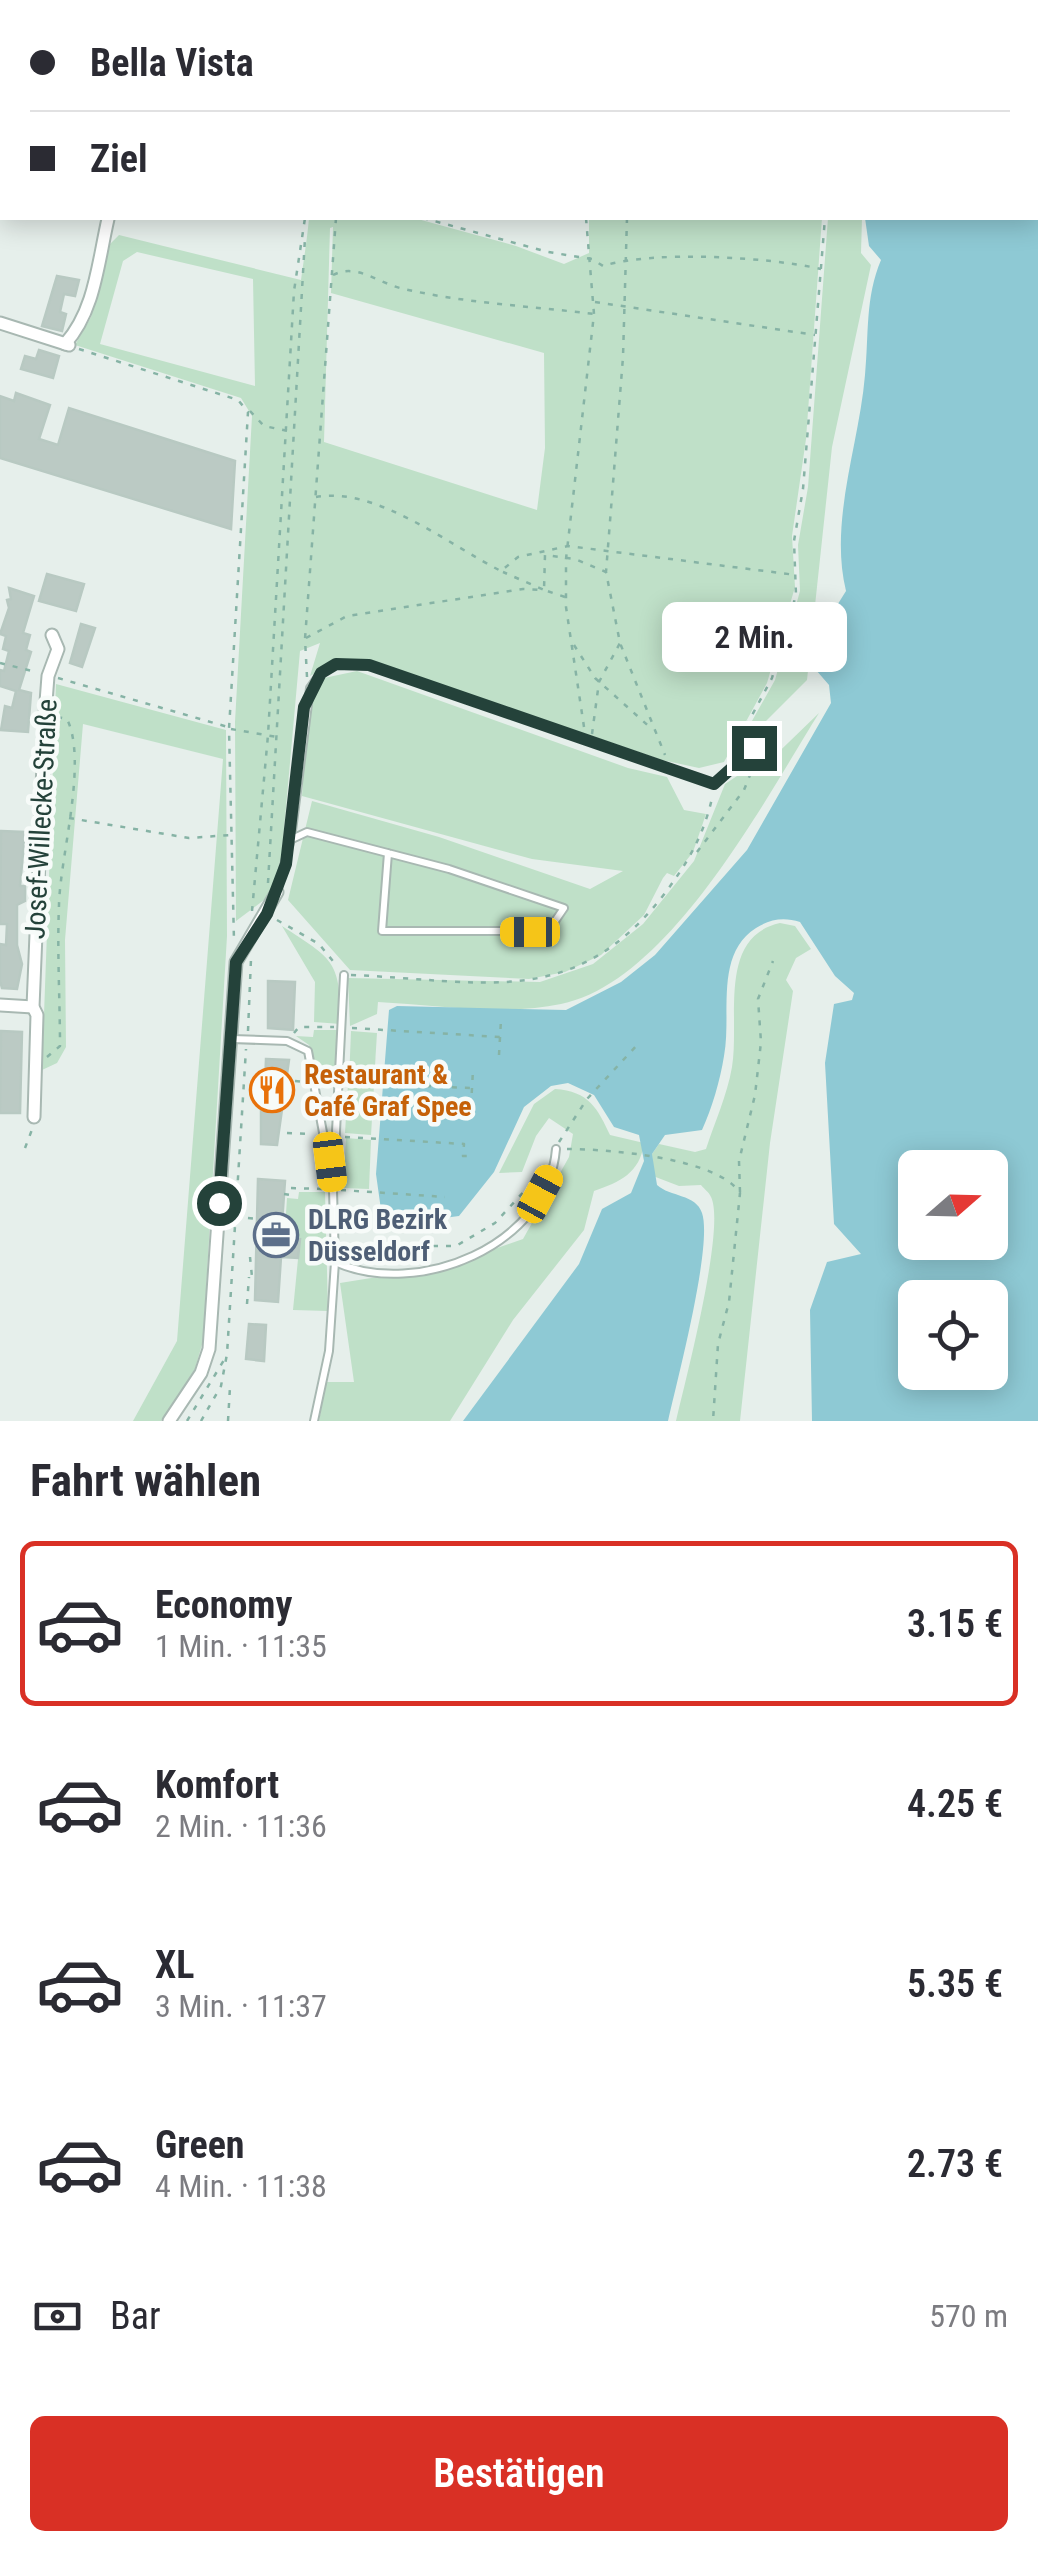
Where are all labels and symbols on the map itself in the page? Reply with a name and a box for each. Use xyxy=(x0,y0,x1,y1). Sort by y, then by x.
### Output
callout: 2 Min. xyxy=(662,603,846,673)
street label: Josef-Willecke-Straße xyxy=(18,698,64,940)
route end xyxy=(732,726,777,771)
car xyxy=(500,917,560,947)
place label: Restaurant & Café Graf Spee xyxy=(304,1058,472,1123)
restaurant icon: Restaurant & Café Graf Spee xyxy=(249,1067,295,1113)
car xyxy=(311,1130,349,1194)
north arrow xyxy=(898,1150,1008,1260)
car xyxy=(513,1160,567,1228)
route start xyxy=(197,1181,242,1226)
place label: DLRG Bezirk Düsseldorf xyxy=(308,1203,448,1268)
office icon: DLRG Bezirk Düsseldorf xyxy=(253,1212,299,1258)

